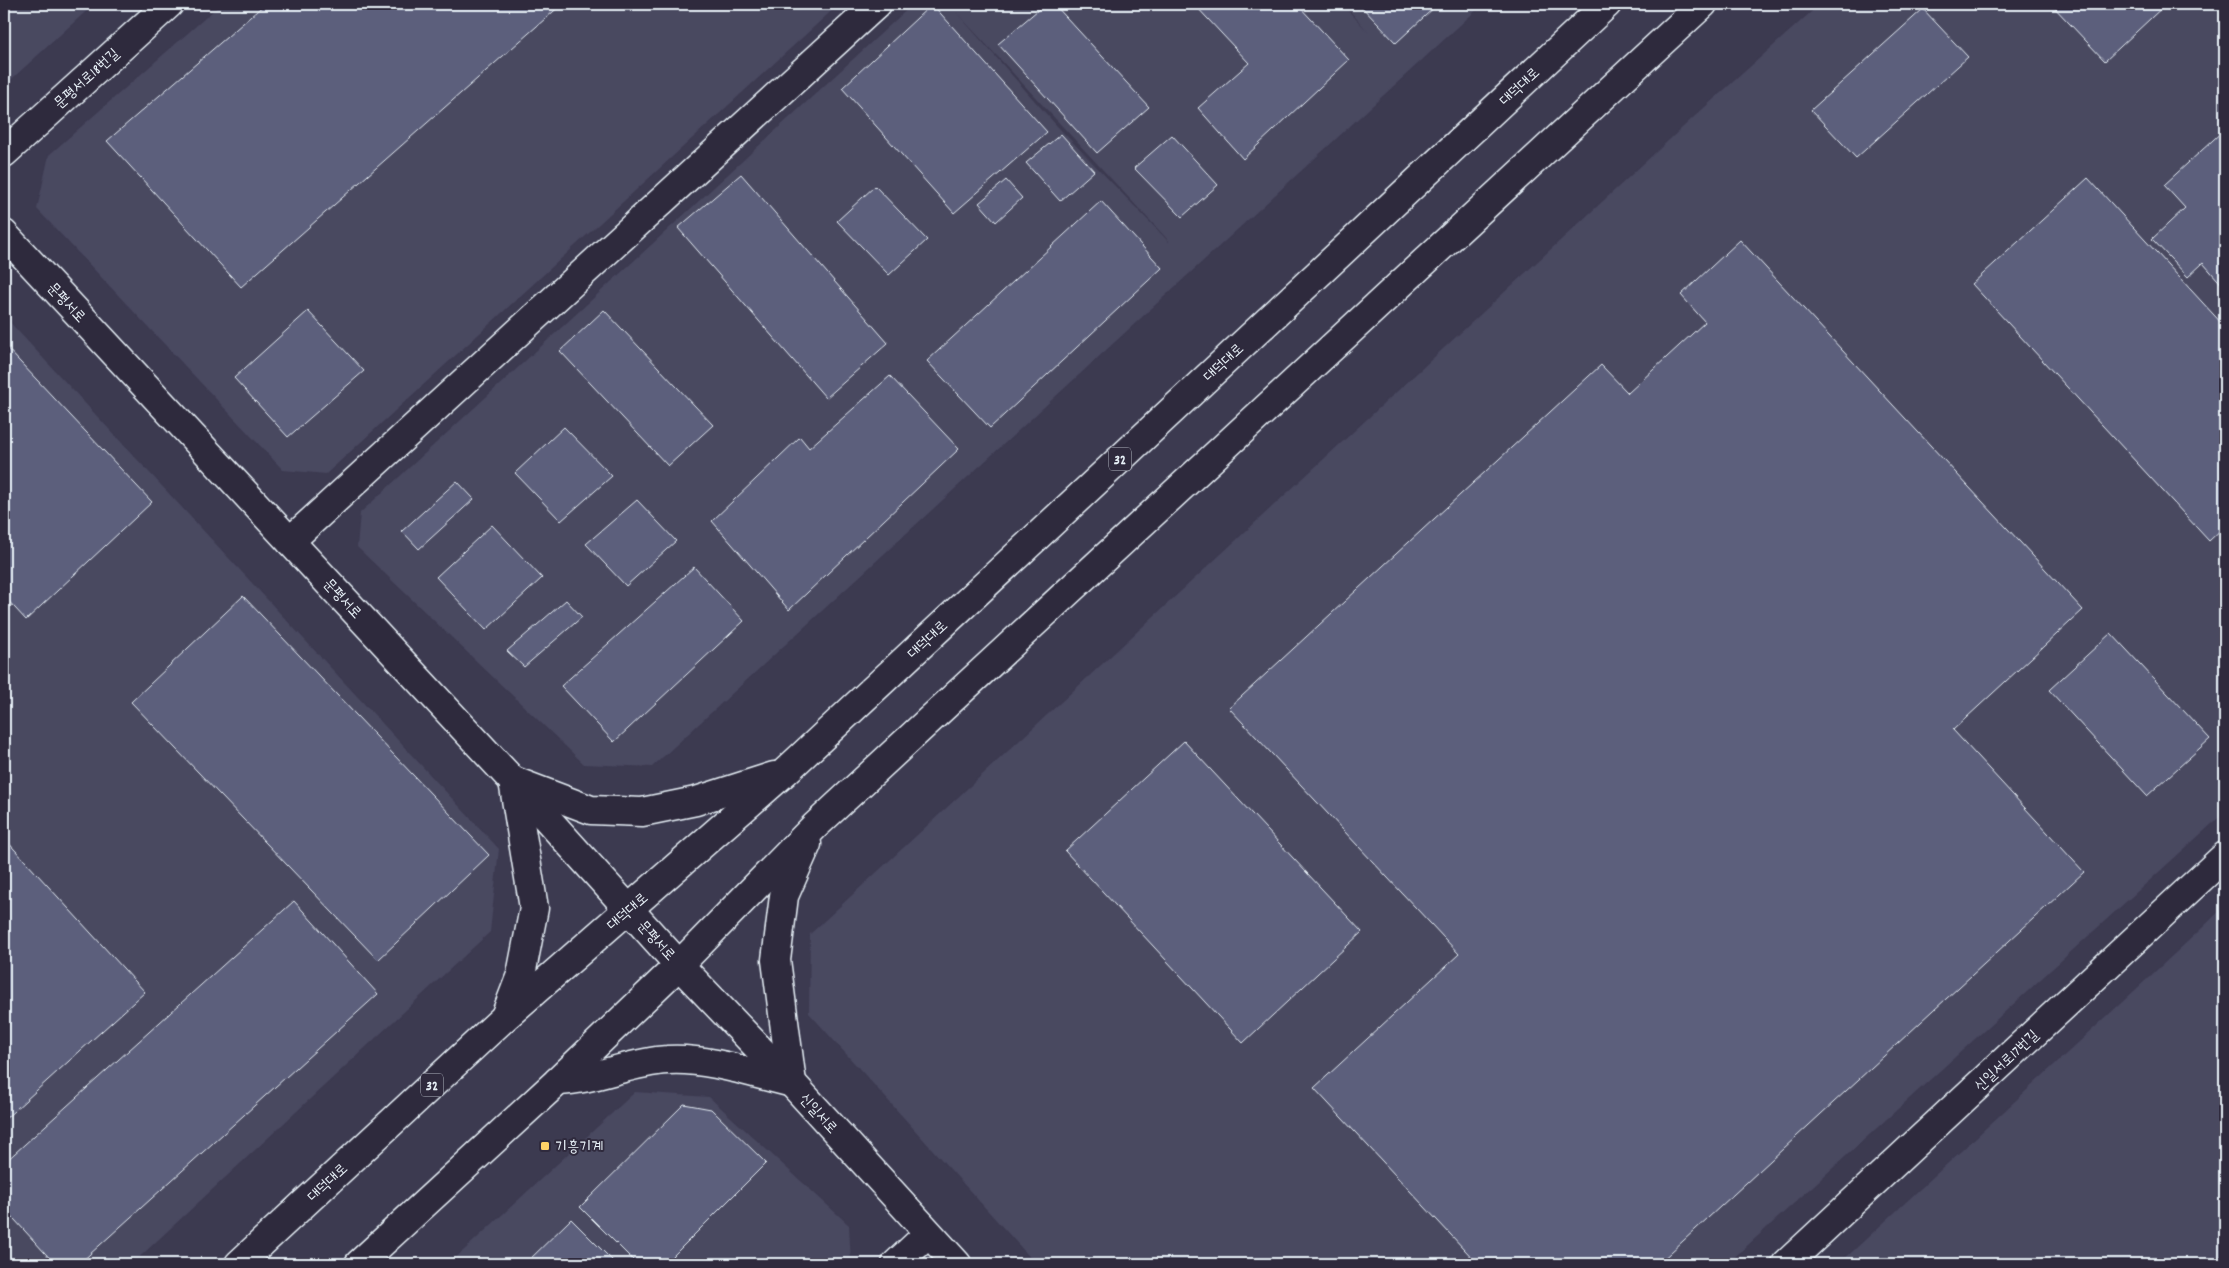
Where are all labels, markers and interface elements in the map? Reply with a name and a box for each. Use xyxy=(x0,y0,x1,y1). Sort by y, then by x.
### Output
street label: 문평서로18번길 xyxy=(50,44,125,115)
street label: 대덕대로 xyxy=(1495,63,1546,112)
street label: 문평서로 xyxy=(41,278,90,329)
street label: 대덕대로 xyxy=(1199,339,1250,388)
road number: 32 xyxy=(1109,448,1131,470)
street label: 문평서로 xyxy=(317,574,366,625)
street label: 대덕대로 xyxy=(903,616,954,665)
street label: 대덕대로 xyxy=(603,888,654,937)
street label: 문평서로 xyxy=(631,916,680,967)
street label: 신일서로17번길 xyxy=(1970,1026,2045,1097)
road number: 32 xyxy=(421,1074,443,1096)
street label: 신일서로 xyxy=(793,1089,842,1140)
place label: 기흥기계 xyxy=(555,1137,603,1159)
marker: 기흥기계 xyxy=(539,1140,551,1152)
street label: 대덕대로 xyxy=(303,1159,354,1208)

